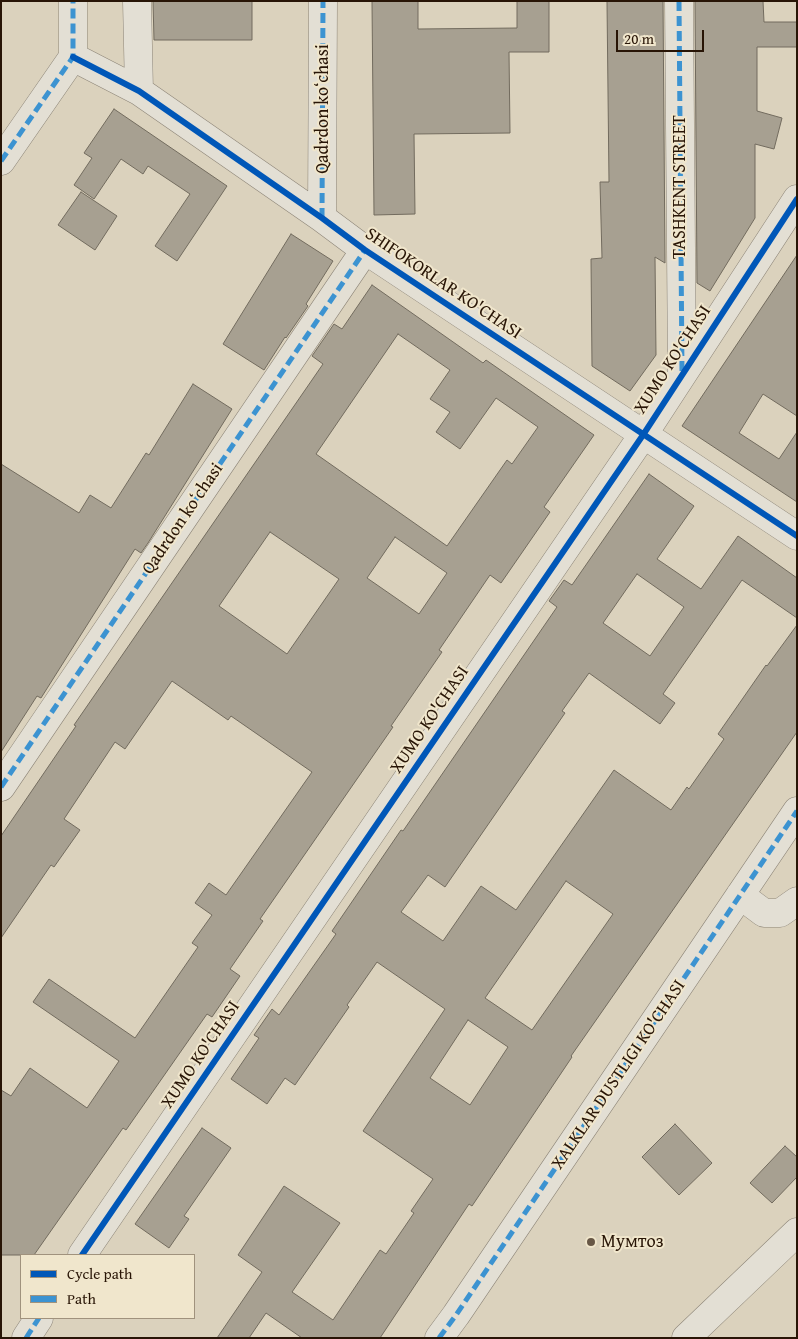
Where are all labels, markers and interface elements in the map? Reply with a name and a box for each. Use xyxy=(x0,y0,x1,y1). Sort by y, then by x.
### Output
scale bar xyxy=(618,20,706,52)
text: 20 m xyxy=(624,28,654,49)
street label: Qadrdon koʻchasi xyxy=(312,44,334,174)
street label: TASHKENT STREET xyxy=(669,115,691,259)
street label: SHIFOKORLAR KO'CHASI xyxy=(361,224,525,344)
street label: XUMO KO'CHASI xyxy=(630,302,716,418)
street label: Qadrdon koʻchasi xyxy=(138,459,228,579)
street label: XUMO KO'CHASI xyxy=(386,662,474,778)
street label: XALKLAR DUSTLIGI KO'CHASI xyxy=(547,976,691,1174)
street label: XUMO KO'CHASI xyxy=(157,997,245,1113)
place label: Mумтоз xyxy=(601,1231,663,1253)
marker: Mумтоз xyxy=(585,1236,597,1248)
legend xyxy=(20,1254,195,1319)
text: Cycle path xyxy=(67,1263,133,1284)
text: Path xyxy=(67,1288,96,1309)

